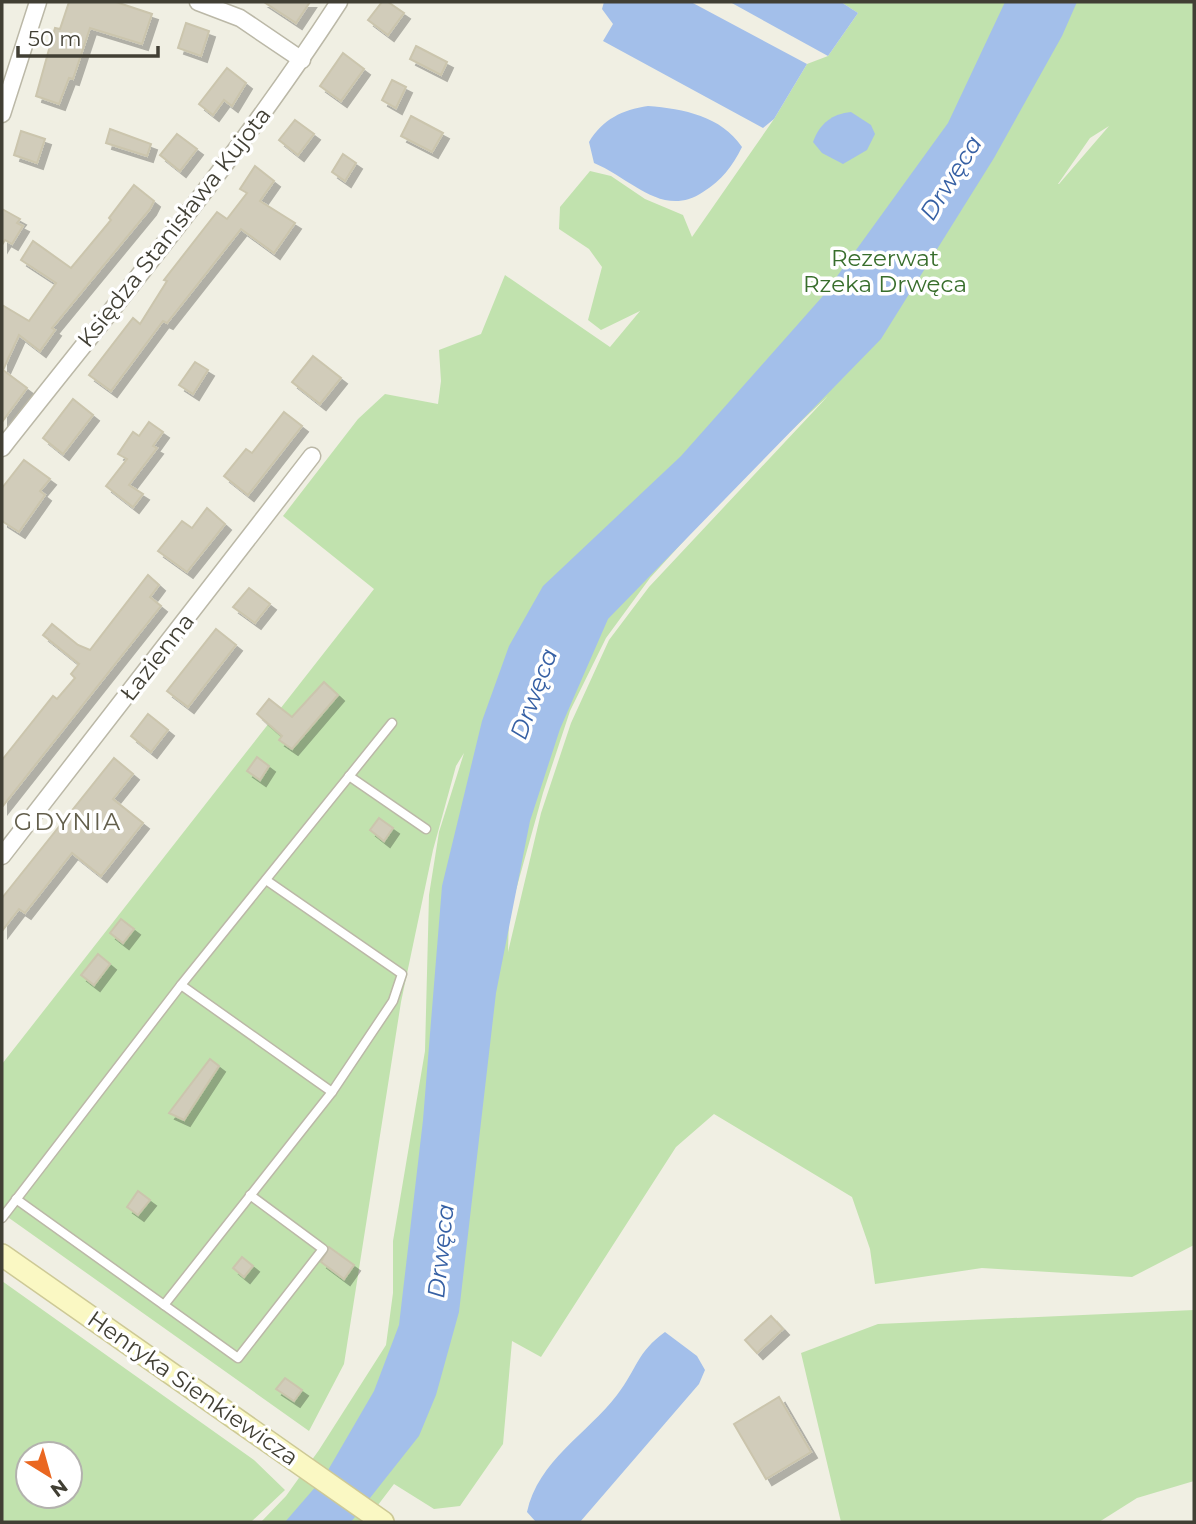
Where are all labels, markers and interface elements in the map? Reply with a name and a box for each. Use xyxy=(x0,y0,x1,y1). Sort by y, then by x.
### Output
scale bar xyxy=(18,14,158,58)
text: 50 m xyxy=(28,26,82,51)
street label: Księdza Stanisława Kujota xyxy=(71,101,277,353)
water label: Drwęca xyxy=(913,130,988,226)
park label: Rezerwat Rzeka Drwęca xyxy=(803,244,967,298)
street label: Łazienna xyxy=(114,608,200,706)
water label: Drwęca xyxy=(504,644,563,743)
district label: GDYNIA xyxy=(14,807,122,836)
water label: Drwęca xyxy=(421,1202,460,1300)
street label: Henryka Sienkiewicza xyxy=(82,1305,304,1471)
north arrow xyxy=(14,1440,84,1510)
text: N xyxy=(46,1474,72,1502)

